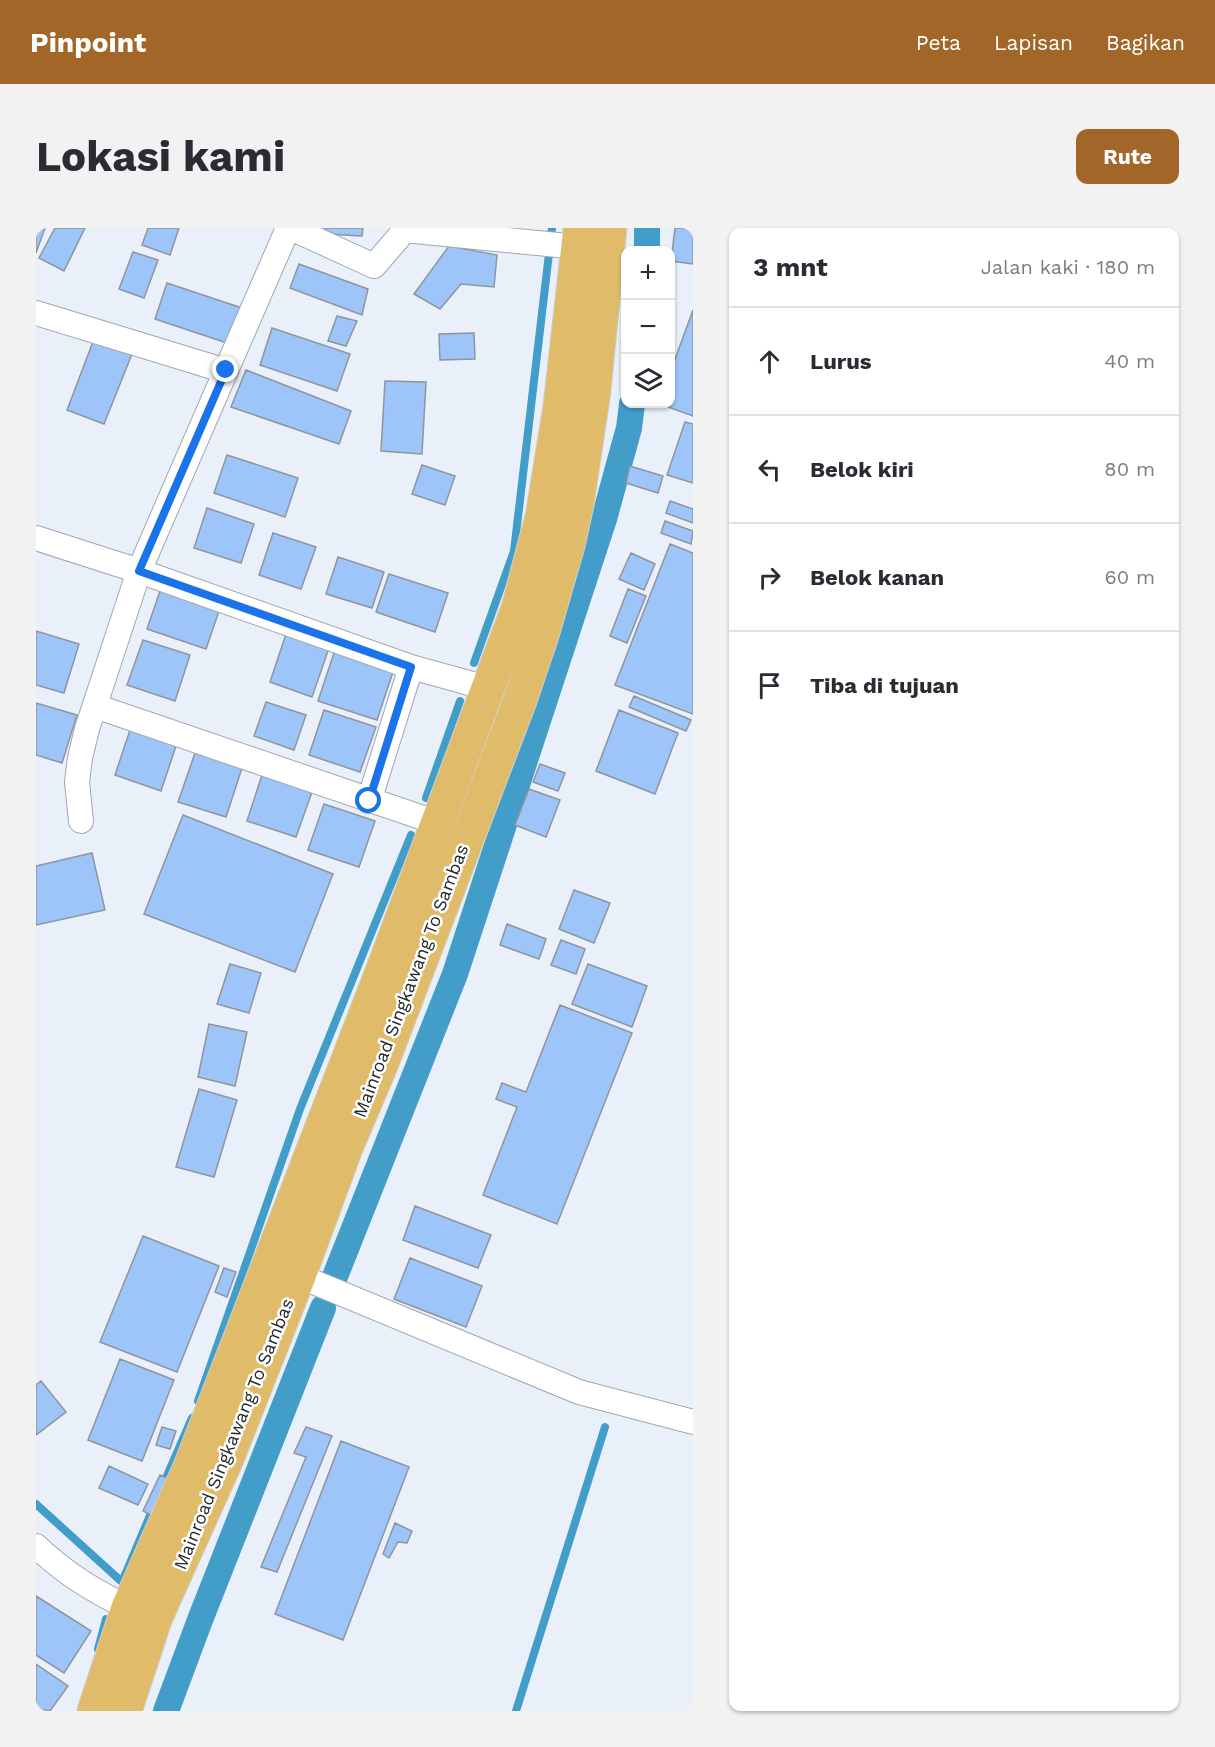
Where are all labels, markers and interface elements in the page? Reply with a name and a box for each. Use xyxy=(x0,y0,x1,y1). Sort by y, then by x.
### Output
text: Pinpoint xyxy=(30,26,146,59)
text: Peta xyxy=(916,30,961,55)
text: Lapisan xyxy=(994,30,1073,55)
text: Bagikan xyxy=(1106,30,1185,55)
button: Rute xyxy=(1076,129,1179,184)
text: Lokasi kami xyxy=(36,132,285,181)
map controls xyxy=(621,246,675,408)
button: + xyxy=(621,246,675,300)
text: 3 mnt xyxy=(753,252,828,282)
text: Jalan kaki · 180 m xyxy=(981,255,1155,279)
button: − xyxy=(621,300,675,354)
icon: ahead xyxy=(753,345,786,378)
text: Lurus xyxy=(810,349,872,374)
text: 40 m xyxy=(1104,349,1155,373)
button: layers xyxy=(621,354,675,408)
route end xyxy=(212,356,238,382)
icon: left xyxy=(753,453,786,486)
text: Belok kiri xyxy=(810,457,914,482)
text: 80 m xyxy=(1104,457,1155,481)
icon: right xyxy=(753,561,786,594)
text: Belok kanan xyxy=(810,565,944,590)
text: 60 m xyxy=(1105,565,1155,589)
icon: arrive xyxy=(753,669,786,702)
text: Tiba di tujuan xyxy=(810,673,959,698)
route start xyxy=(355,787,381,813)
street label: Mainroad Singkawang To Sambas xyxy=(349,841,472,1120)
street label: Mainroad Singkawang To Sambas xyxy=(169,1295,298,1573)

